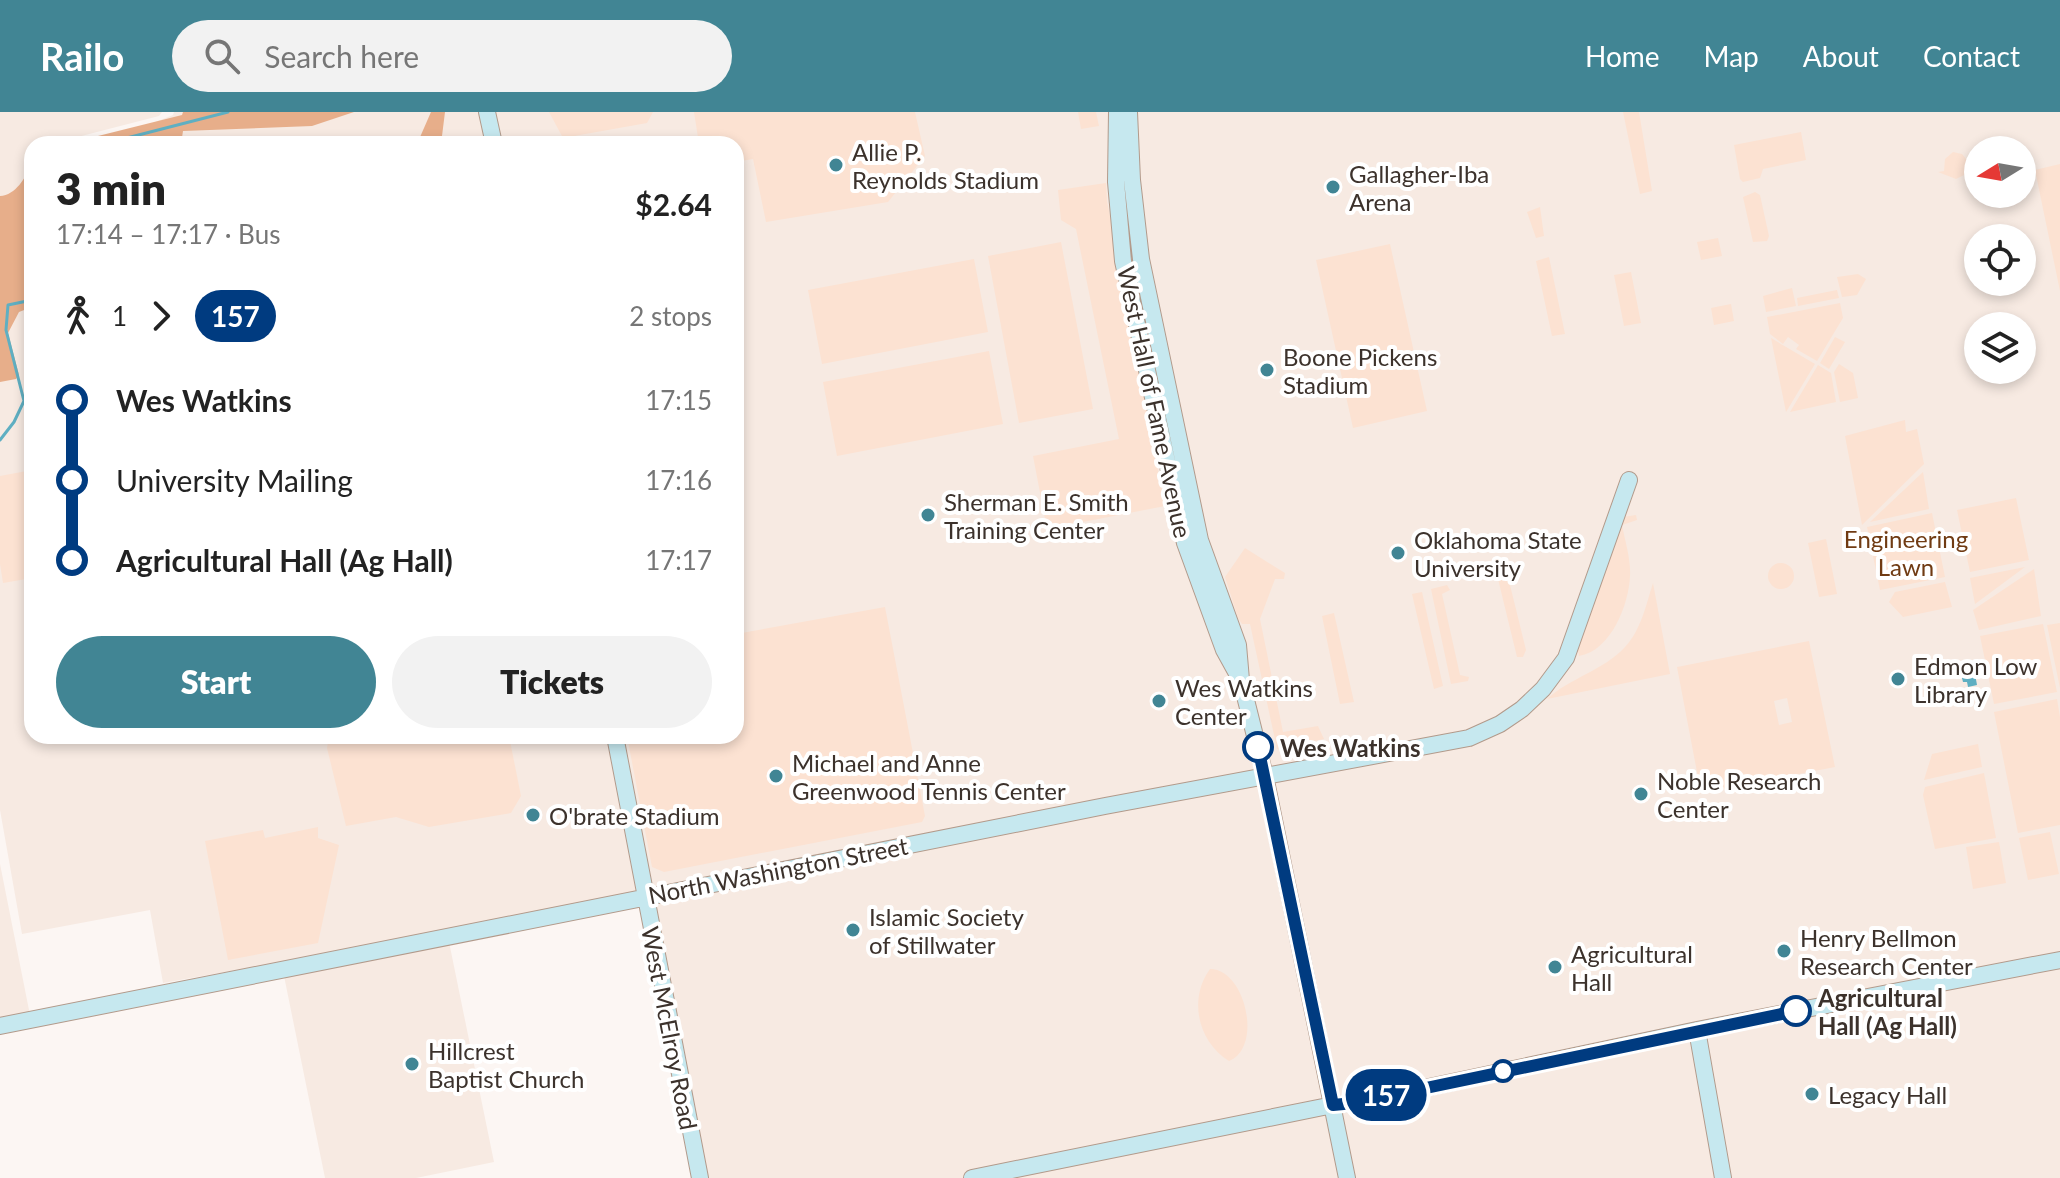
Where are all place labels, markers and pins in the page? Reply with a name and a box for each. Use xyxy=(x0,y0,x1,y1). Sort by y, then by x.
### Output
place label: Allie P. Reynolds Stadium xyxy=(852,137,1039,194)
marker: Allie P. Reynolds Stadium xyxy=(827,156,845,174)
place label: Gallagher-Iba Arena xyxy=(1349,159,1489,216)
marker: Gallagher-Iba Arena xyxy=(1324,178,1342,196)
place label: Boone Pickens Stadium xyxy=(1283,342,1437,399)
marker: Boone Pickens Stadium xyxy=(1258,361,1276,379)
place label: Sherman E. Smith Training Center xyxy=(944,487,1129,544)
marker: Sherman E. Smith Training Center xyxy=(919,506,937,524)
place label: Oklahoma State University xyxy=(1414,525,1582,582)
marker: Oklahoma State University xyxy=(1389,544,1407,562)
place label: Edmon Low Library xyxy=(1914,651,2038,708)
marker: Edmon Low Library xyxy=(1889,670,1907,688)
place label: Wes Watkins Center xyxy=(1175,673,1313,730)
marker: Wes Watkins Center xyxy=(1150,692,1168,710)
marker: Wes Watkins xyxy=(1243,732,1273,762)
place label: Wes Watkins xyxy=(1280,733,1421,762)
place label: Michael and Anne Greenwood Tennis Center xyxy=(792,748,1066,805)
place label: Noble Research Center xyxy=(1657,766,1822,823)
marker: Michael and Anne Greenwood Tennis Center xyxy=(767,767,785,785)
marker: Noble Research Center xyxy=(1632,785,1650,803)
place label: O'brate Stadium xyxy=(549,801,720,830)
marker: O'brate Stadium xyxy=(524,806,542,824)
place label: Islamic Society of Stillwater xyxy=(869,902,1024,959)
marker: Islamic Society of Stillwater xyxy=(844,921,862,939)
place label: Henry Bellmon Research Center xyxy=(1800,923,1973,980)
place label: Agricultural Hall xyxy=(1571,939,1693,996)
marker: Henry Bellmon Research Center xyxy=(1775,942,1793,960)
marker: Agricultural Hall xyxy=(1546,958,1564,976)
place label: Agricultural Hall (Ag Hall) xyxy=(1817,983,1957,1040)
marker: Agricultural Hall (Ag Hall) xyxy=(1781,996,1811,1026)
place label: Hillcrest Baptist Church xyxy=(428,1036,584,1093)
marker: Hillcrest Baptist Church xyxy=(403,1055,421,1073)
unlabelled marker xyxy=(1492,1060,1514,1082)
place label: Legacy Hall xyxy=(1828,1080,1947,1109)
marker: Legacy Hall xyxy=(1803,1085,1821,1103)

